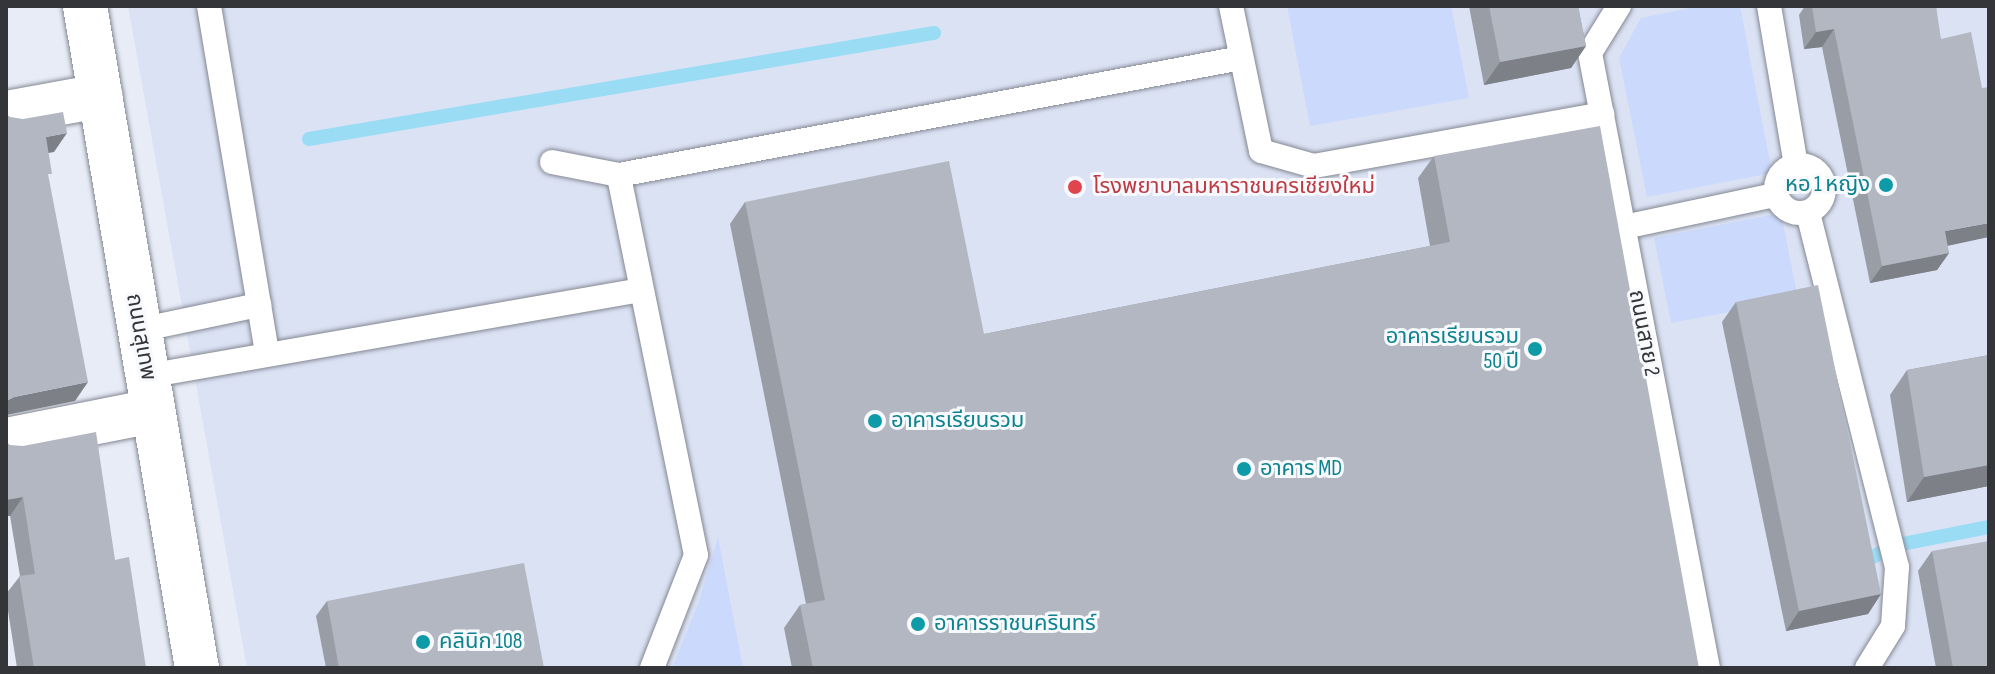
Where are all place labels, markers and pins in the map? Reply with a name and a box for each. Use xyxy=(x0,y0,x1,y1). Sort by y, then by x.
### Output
place label: หอ 1 หญิง xyxy=(1785,172,1870,198)
place label: โรงพยาบาลมหาราชนครเชียงใหม่ xyxy=(1093,174,1375,200)
marker: โรงพยาบาลมหาราชนครเชียงใหม่ xyxy=(1064,176,1086,198)
marker: หอ 1 หญิง xyxy=(1877,176,1895,194)
place label: อาคารเรียนรวม 50 ปี xyxy=(1386,323,1519,374)
marker: อาคารเรียนรวม 50 ปี xyxy=(1526,340,1544,358)
place label: อาคารเรียนรวม xyxy=(891,408,1024,434)
marker: อาคารเรียนรวม xyxy=(866,412,884,430)
place label: อาคาร MD xyxy=(1260,456,1342,482)
marker: อาคาร MD xyxy=(1235,460,1253,478)
place label: อาคารราชนครินทร์ xyxy=(934,611,1096,637)
marker: อาคารราชนครินทร์ xyxy=(909,615,927,633)
place label: คลินิก 108 xyxy=(439,629,522,655)
marker: คลินิก 108 xyxy=(414,633,432,651)

